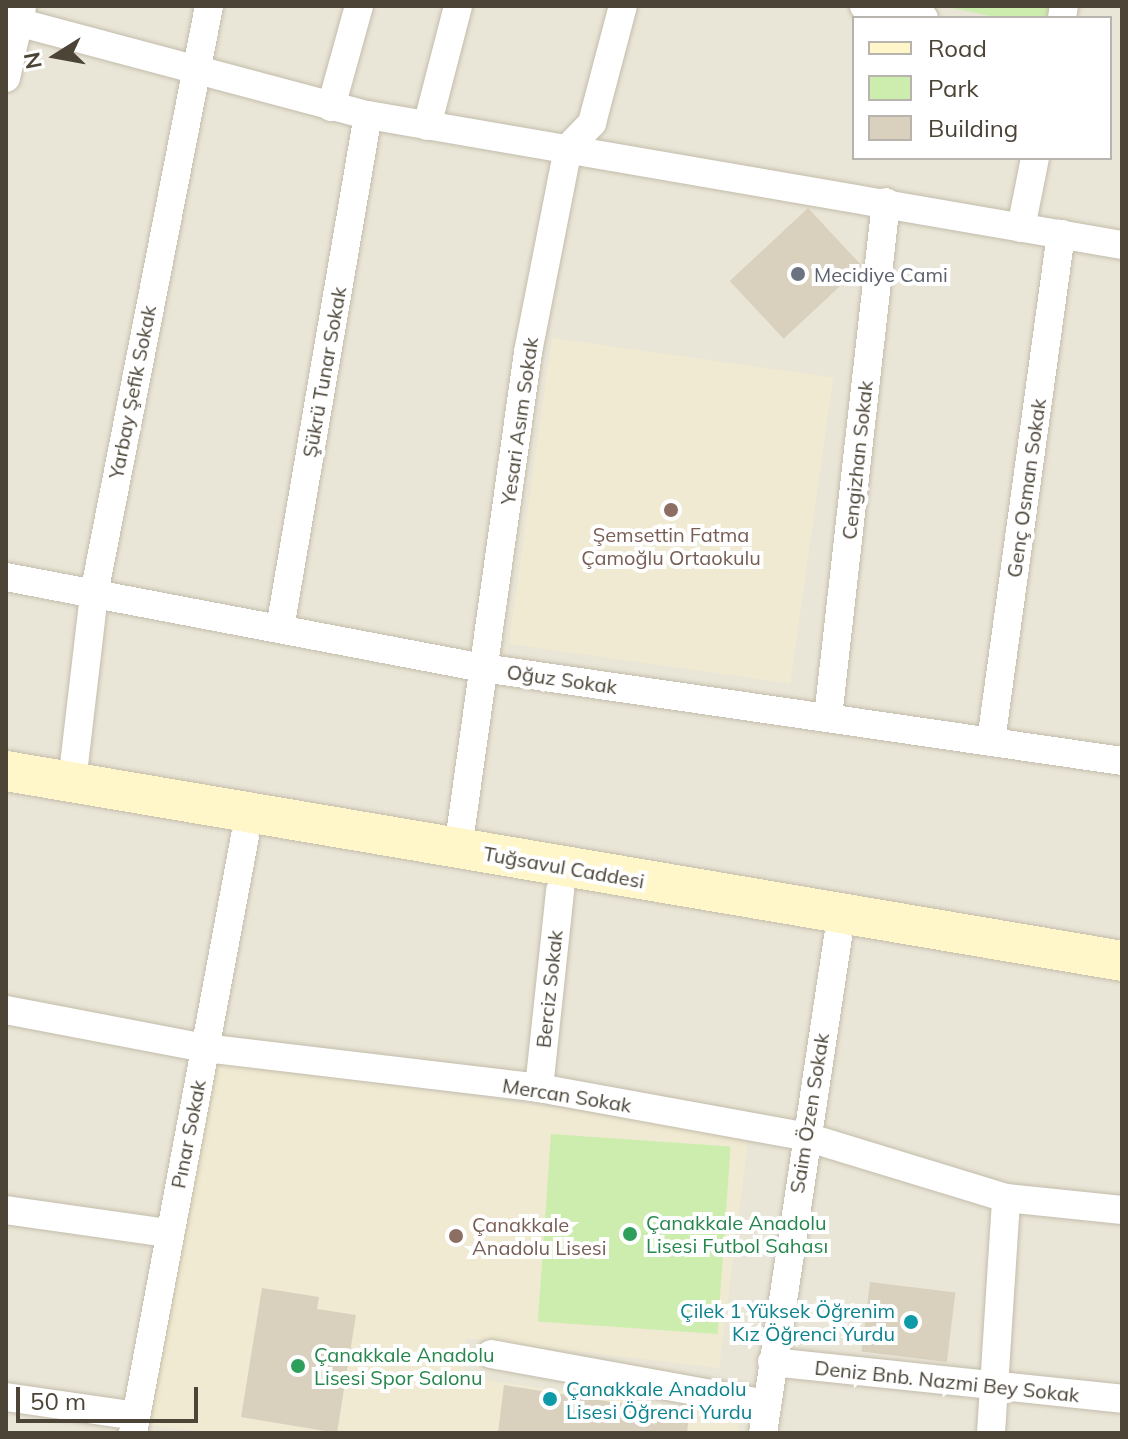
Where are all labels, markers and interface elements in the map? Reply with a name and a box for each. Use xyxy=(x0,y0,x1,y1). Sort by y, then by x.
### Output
north arrow xyxy=(16,16,96,96)
legend xyxy=(852,16,1112,160)
text: Road xyxy=(928,33,987,63)
text: N xyxy=(17,50,48,71)
text: Park xyxy=(928,73,979,103)
text: Building xyxy=(928,113,1018,143)
place label: Mecidiye Cami xyxy=(814,262,948,286)
marker: Mecidiye Cami xyxy=(789,265,807,283)
street label: Şükrü Tunar Sokak xyxy=(297,285,351,459)
street label: Yarbay Şefik Sokak xyxy=(103,303,161,481)
street label: Yesari Asım Sokak xyxy=(495,336,543,506)
street label: Cengizhan Sokak xyxy=(837,379,877,541)
street label: Genç Osman Sokak xyxy=(1002,397,1050,579)
marker: Şemsettin Fatma Çamoğlu Ortaokulu xyxy=(662,501,680,519)
place label: Şemsettin Fatma Çamoğlu Ortaokulu xyxy=(581,522,761,569)
street label: Oğuz Sokak xyxy=(505,659,619,699)
street label: Tuğsavul Caddesi xyxy=(482,841,646,893)
street label: Berciz Sokak xyxy=(531,929,567,1049)
street label: Saim Özen Sokak xyxy=(784,1031,834,1195)
street label: Mercan Sokak xyxy=(501,1073,633,1117)
street label: Pınar Sokak xyxy=(166,1078,210,1190)
place label: Çanakkale Anadolu Lisesi Futbol Sahası xyxy=(646,1210,828,1257)
place label: Çanakkale Anadolu Lisesi xyxy=(472,1212,606,1259)
marker: Çanakkale Anadolu Lisesi Futbol Sahası xyxy=(621,1225,639,1243)
marker: Çanakkale Anadolu Lisesi xyxy=(447,1227,465,1245)
place label: Çilek 1 Yüksek Öğrenim Kız Öğrenci Yurdu xyxy=(680,1298,895,1345)
marker: Çilek 1 Yüksek Öğrenim Kız Öğrenci Yurdu xyxy=(902,1313,920,1331)
place label: Çanakkale Anadolu Lisesi Spor Salonu xyxy=(314,1342,495,1389)
street label: Deniz Bnb. Nazmi Bey Sokak xyxy=(813,1355,1081,1407)
marker: Çanakkale Anadolu Lisesi Spor Salonu xyxy=(289,1357,307,1375)
scale bar xyxy=(20,1371,202,1421)
place label: Çanakkale Anadolu Lisesi Öğrenci Yurdu xyxy=(566,1376,752,1423)
text: 50 m xyxy=(30,1386,86,1416)
marker: Çanakkale Anadolu Lisesi Öğrenci Yurdu xyxy=(541,1390,559,1408)

